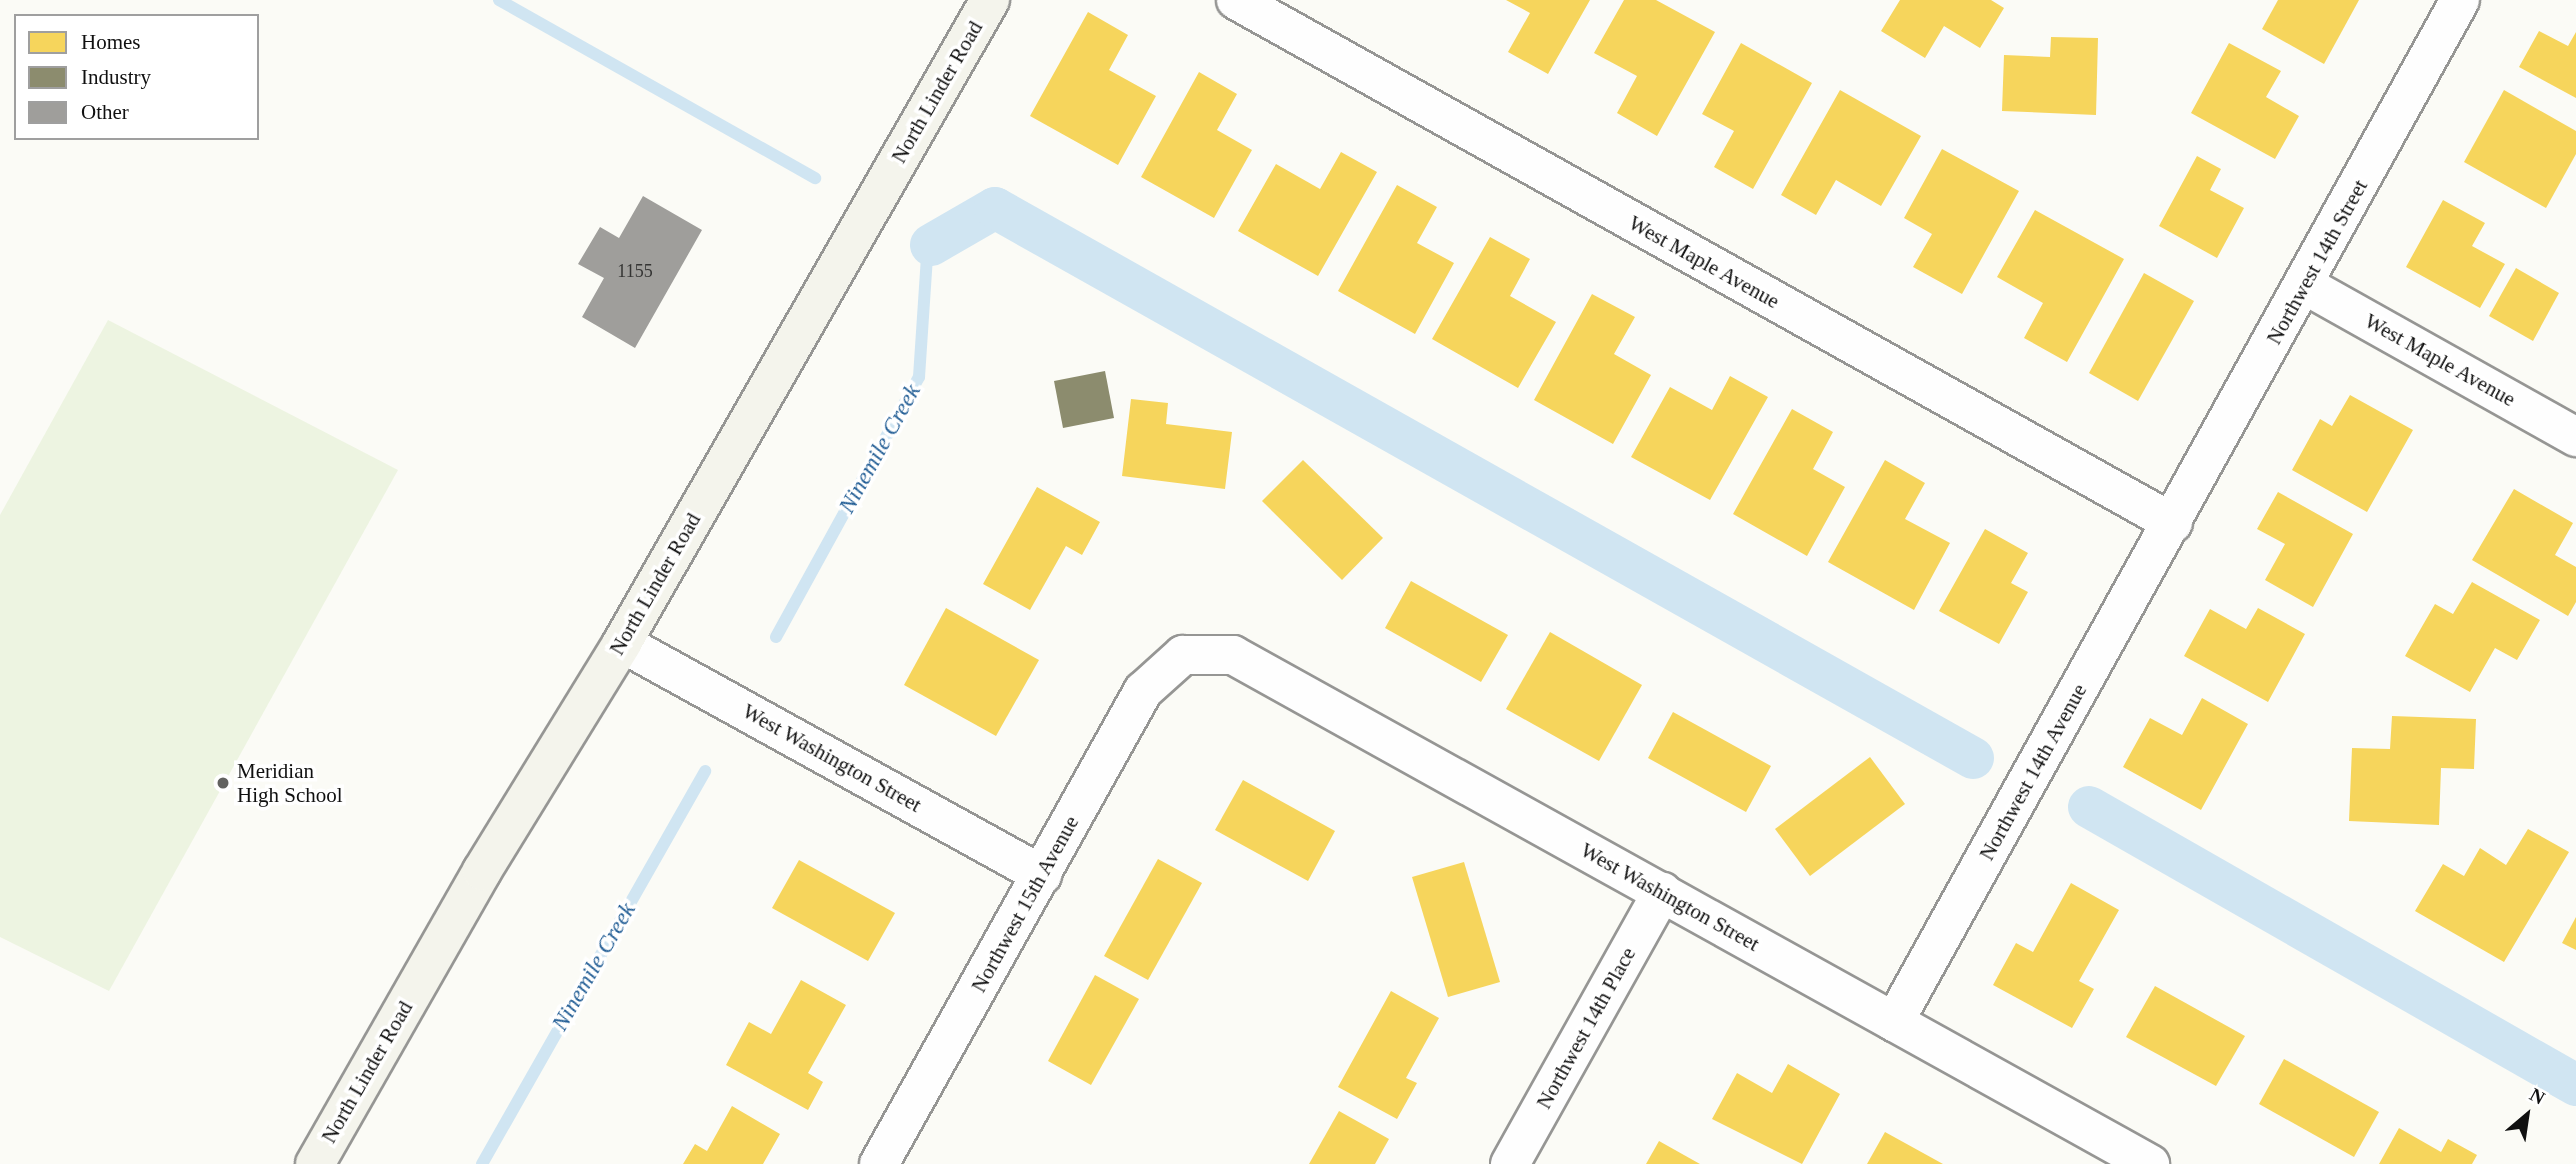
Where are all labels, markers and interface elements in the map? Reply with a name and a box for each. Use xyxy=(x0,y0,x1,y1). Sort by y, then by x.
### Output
legend xyxy=(14,14,259,140)
street label: North Linder Road xyxy=(886,17,988,167)
text: Homes xyxy=(81,30,141,54)
text: Industry xyxy=(81,65,151,89)
text: Other xyxy=(81,100,129,124)
street label: Northwest 14th Street xyxy=(2261,175,2373,349)
street label: West Maple Avenue xyxy=(1624,210,1784,314)
house number: 1155 xyxy=(617,260,653,282)
street label: West Maple Avenue xyxy=(2360,308,2520,412)
water label: Ninemile Creek xyxy=(833,380,927,518)
street label: North Linder Road xyxy=(604,509,706,659)
street label: Northwest 14th Avenue xyxy=(1974,679,2092,865)
street label: West Washington Street xyxy=(738,698,926,818)
place label: Meridian High School xyxy=(237,758,343,808)
marker: Meridian High School xyxy=(215,775,231,791)
street label: Northwest 15th Avenue xyxy=(966,811,1084,997)
street label: West Washington Street xyxy=(1576,837,1764,957)
water label: Ninemile Creek xyxy=(546,898,642,1036)
street label: Northwest 14th Place xyxy=(1531,943,1641,1113)
street label: North Linder Road xyxy=(316,997,418,1147)
north arrow xyxy=(2492,1080,2562,1150)
text: N xyxy=(2526,1084,2549,1109)

